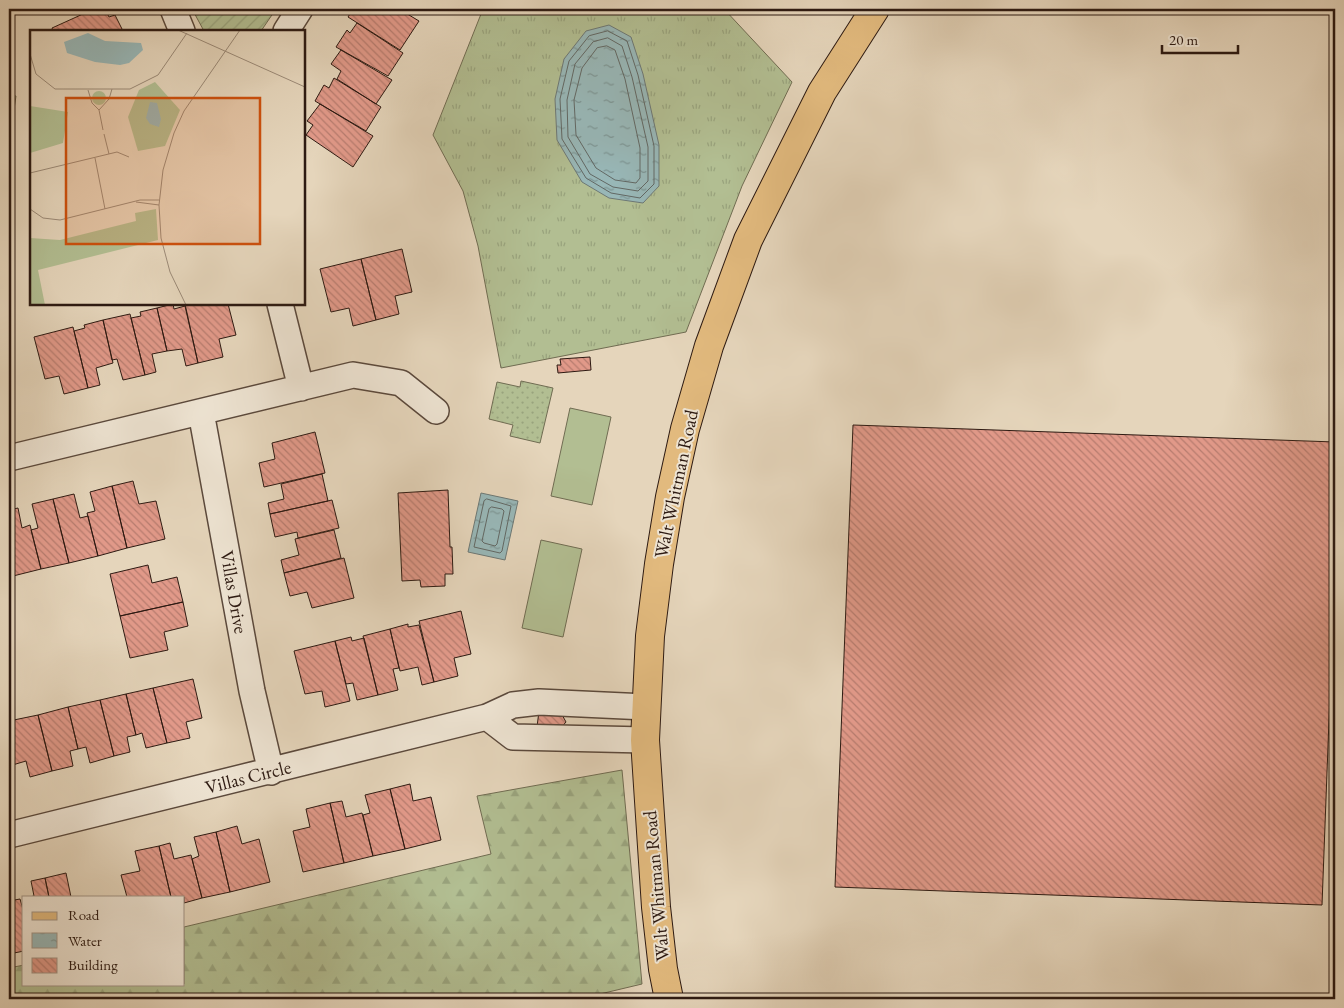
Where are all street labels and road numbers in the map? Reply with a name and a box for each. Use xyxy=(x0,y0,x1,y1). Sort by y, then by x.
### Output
street label: Walt Whitman Road xyxy=(648,407,704,561)
street label: Villas Drive xyxy=(214,548,254,636)
street label: Villas Circle xyxy=(202,754,294,800)
street label: Walt Whitman Road xyxy=(637,809,675,962)

